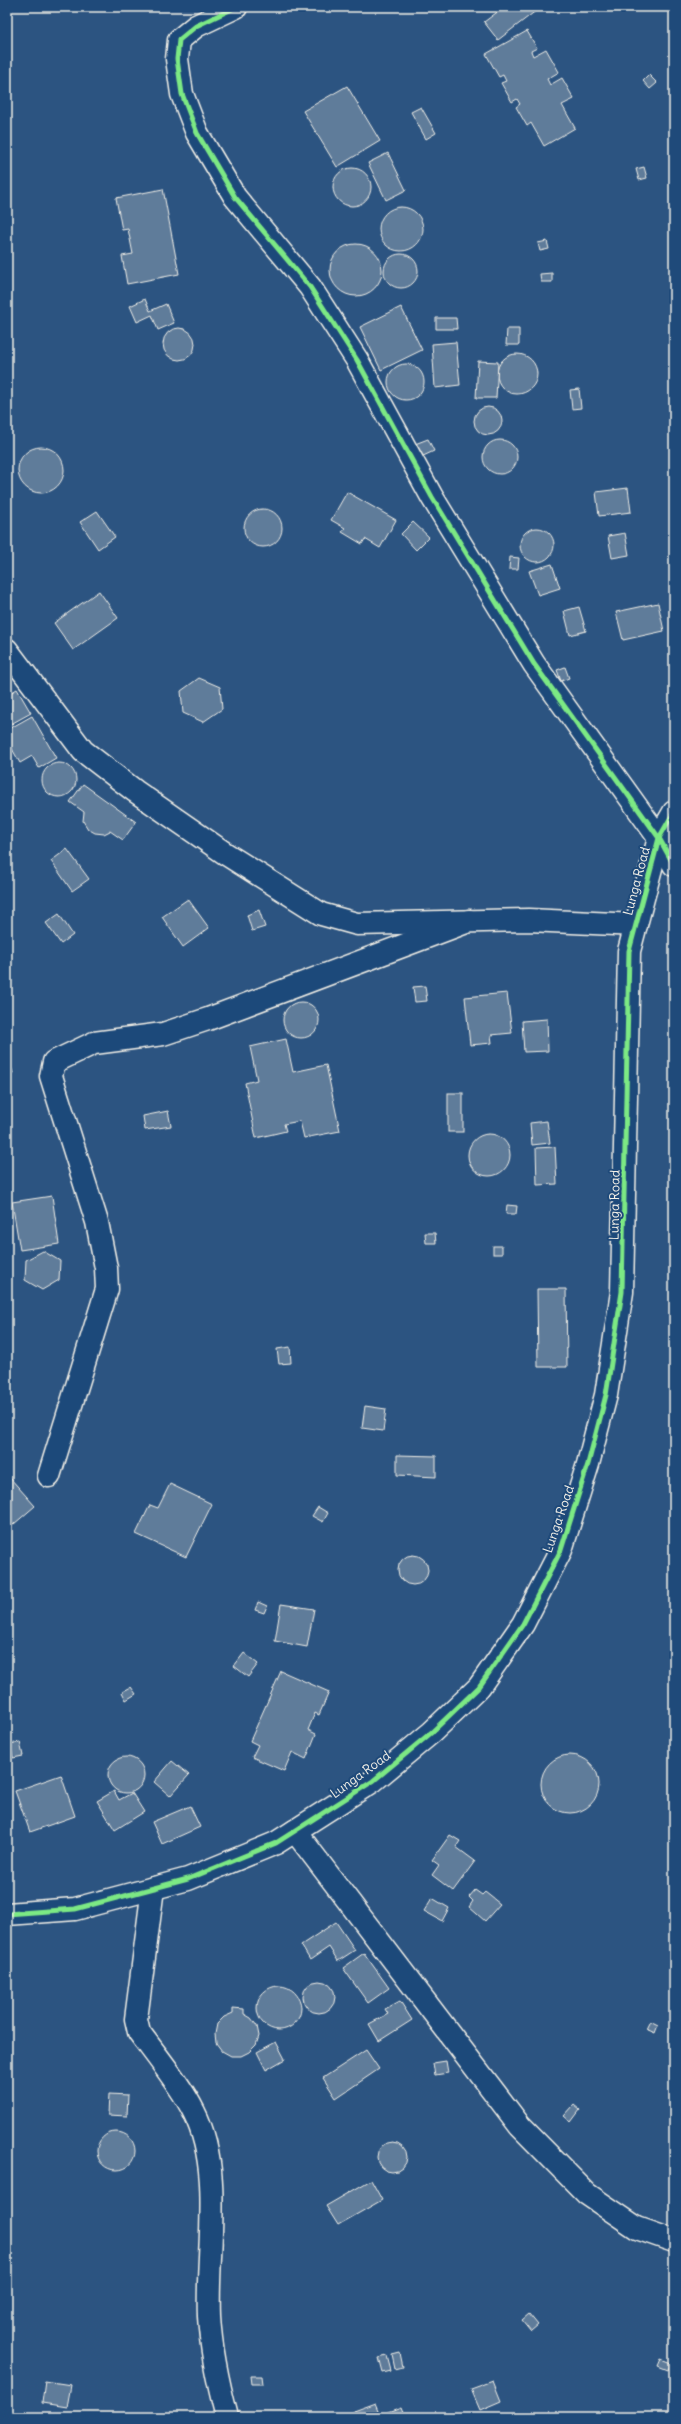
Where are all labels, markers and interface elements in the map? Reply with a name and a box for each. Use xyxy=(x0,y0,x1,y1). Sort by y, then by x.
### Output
street label: Lunga Road xyxy=(619,845,654,917)
street label: Lunga Road xyxy=(605,1169,624,1240)
street label: Lunga Road xyxy=(539,1483,578,1555)
street label: Lunga Road xyxy=(327,1747,394,1802)

